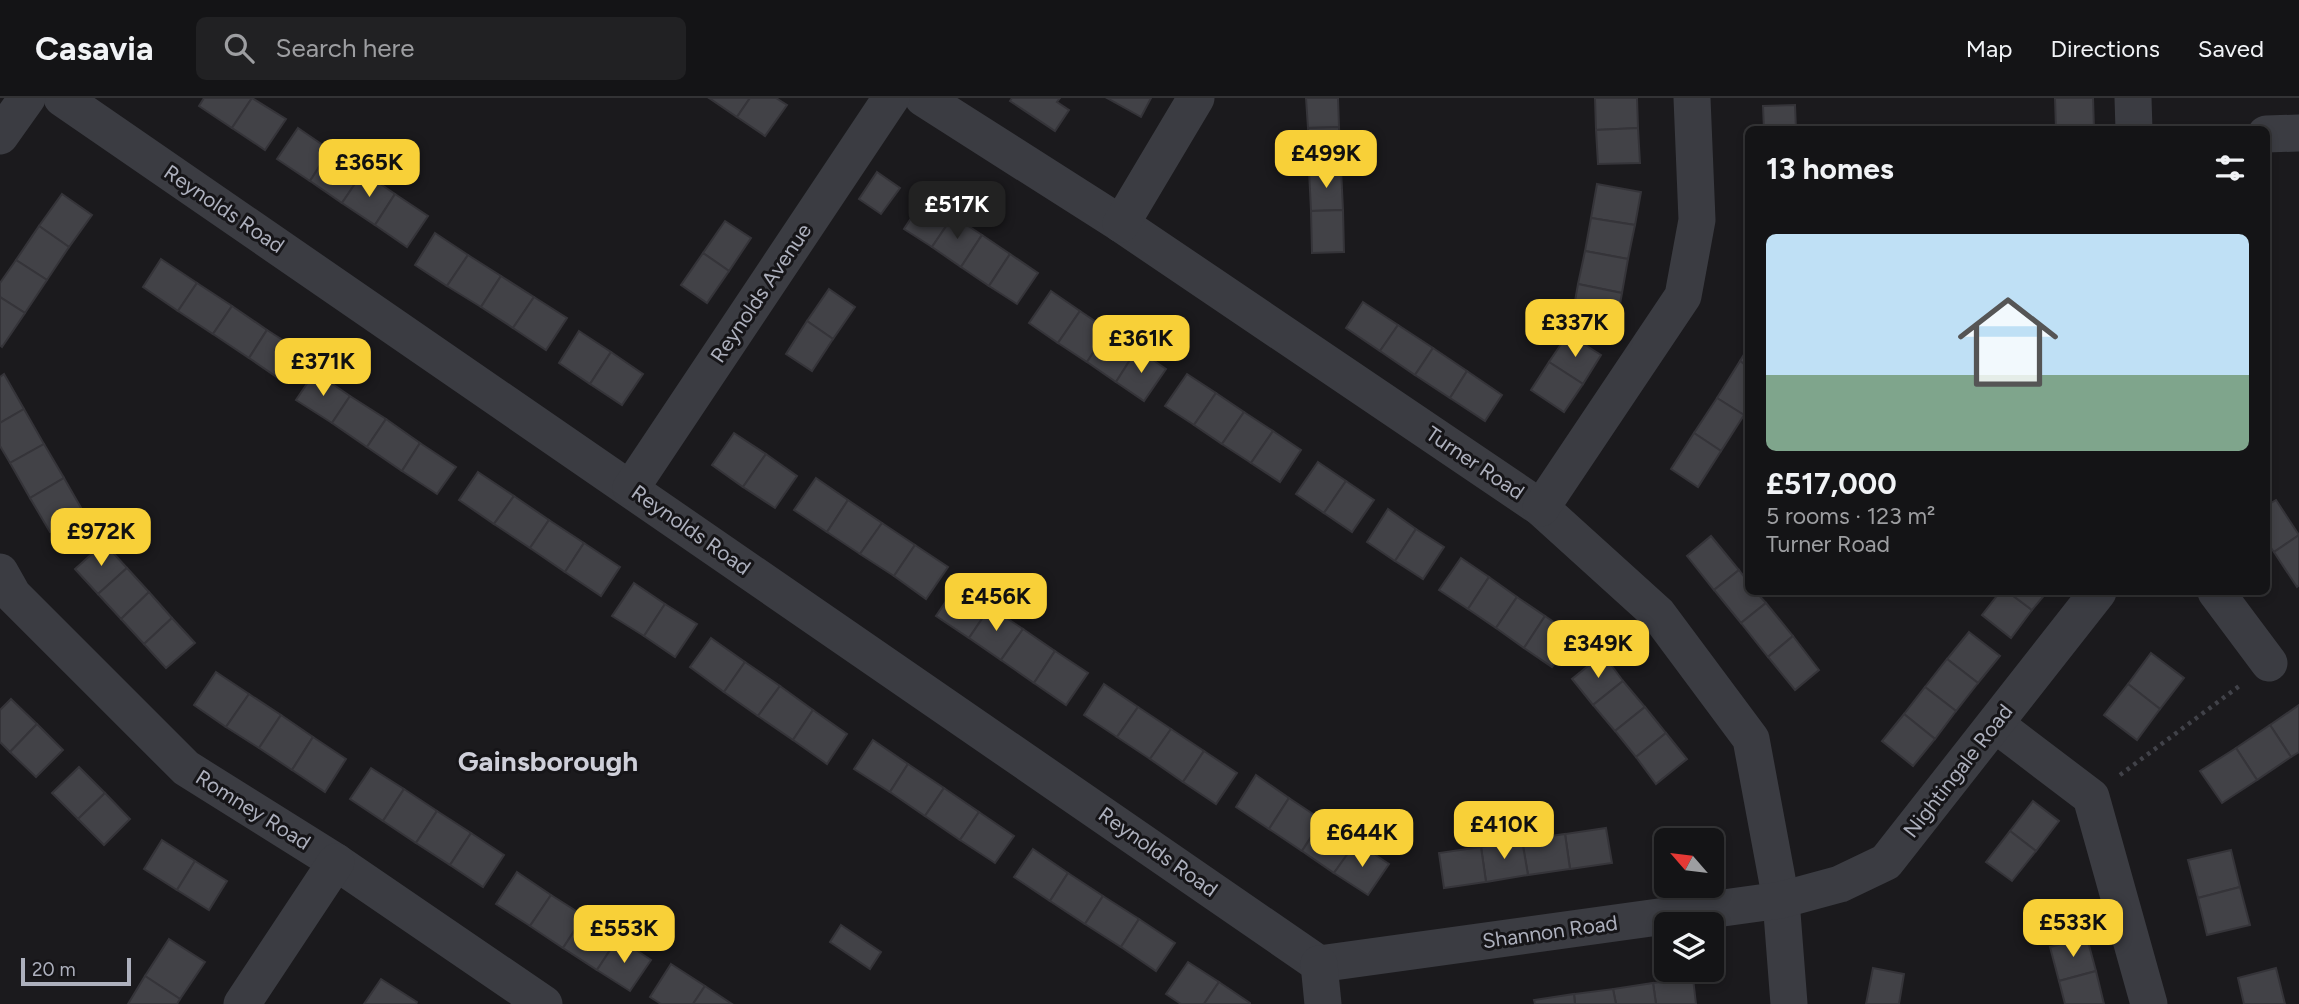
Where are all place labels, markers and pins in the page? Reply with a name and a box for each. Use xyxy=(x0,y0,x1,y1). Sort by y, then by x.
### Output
pin: £499K xyxy=(1277,130,1375,190)
pin: £365K xyxy=(320,140,418,199)
pin: £517K xyxy=(908,181,1006,241)
pin: £337K xyxy=(1526,300,1624,359)
pin: £361K xyxy=(1092,316,1190,375)
pin: £371K xyxy=(274,338,372,398)
pin: £972K xyxy=(52,508,150,568)
pin: £456K xyxy=(947,574,1045,633)
pin: £349K xyxy=(1549,620,1647,680)
pin: £410K xyxy=(1455,802,1553,861)
pin: £644K xyxy=(1313,810,1411,869)
pin: £533K xyxy=(2024,900,2122,959)
pin: £553K xyxy=(575,906,673,965)

